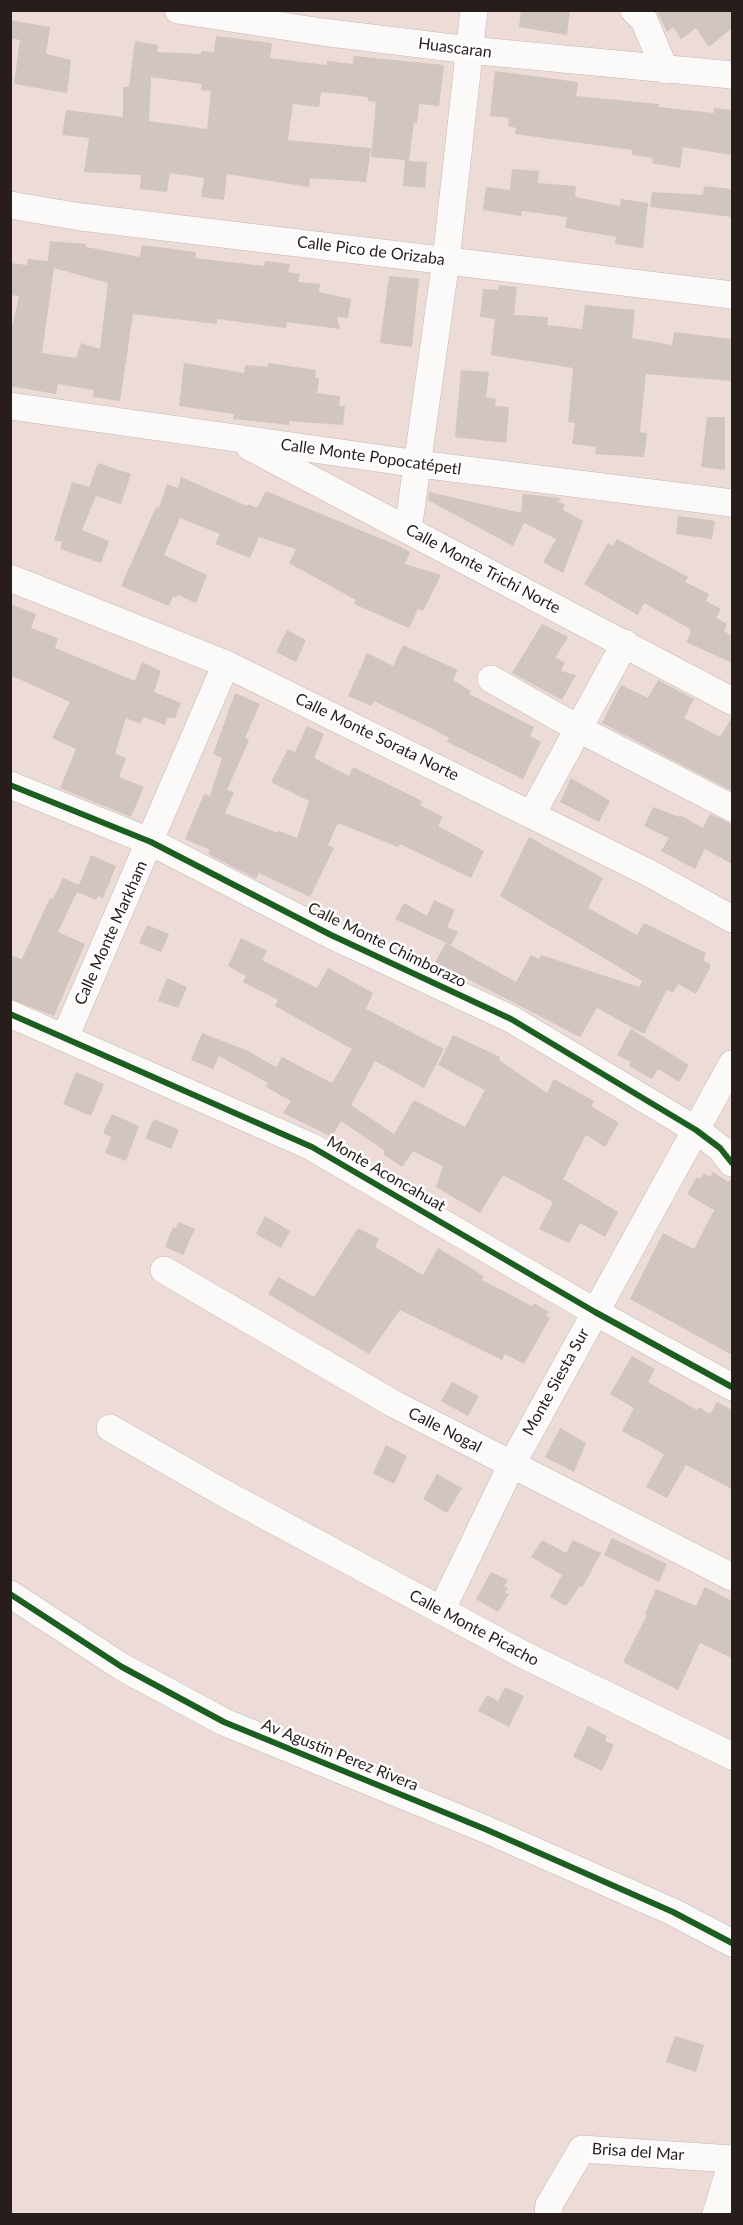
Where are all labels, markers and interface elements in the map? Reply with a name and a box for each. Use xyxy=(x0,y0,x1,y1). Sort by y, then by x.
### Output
street label: Huascaran xyxy=(417,34,493,62)
street label: Calle Pico de Orizaba xyxy=(296,232,446,270)
street label: Calle Monte Popocatépetl xyxy=(279,435,463,479)
street label: Calle Monte Trichi Norte xyxy=(402,520,564,618)
street label: Calle Monte Sorata Norte xyxy=(292,689,462,785)
street label: Calle Monte Markham xyxy=(70,858,152,1008)
street label: Calle Monte Chimborazo xyxy=(305,898,469,992)
street label: Monte Aconcahuat xyxy=(323,1132,449,1216)
street label: Monte Siesta Sur xyxy=(519,1325,593,1439)
street label: Calle Nogal xyxy=(405,1403,485,1457)
street label: Calle Monte Picacho xyxy=(406,1586,542,1670)
street label: Av Agustin Perez Rivera xyxy=(259,1715,421,1795)
street label: Brisa del Mar xyxy=(591,2139,685,2165)

